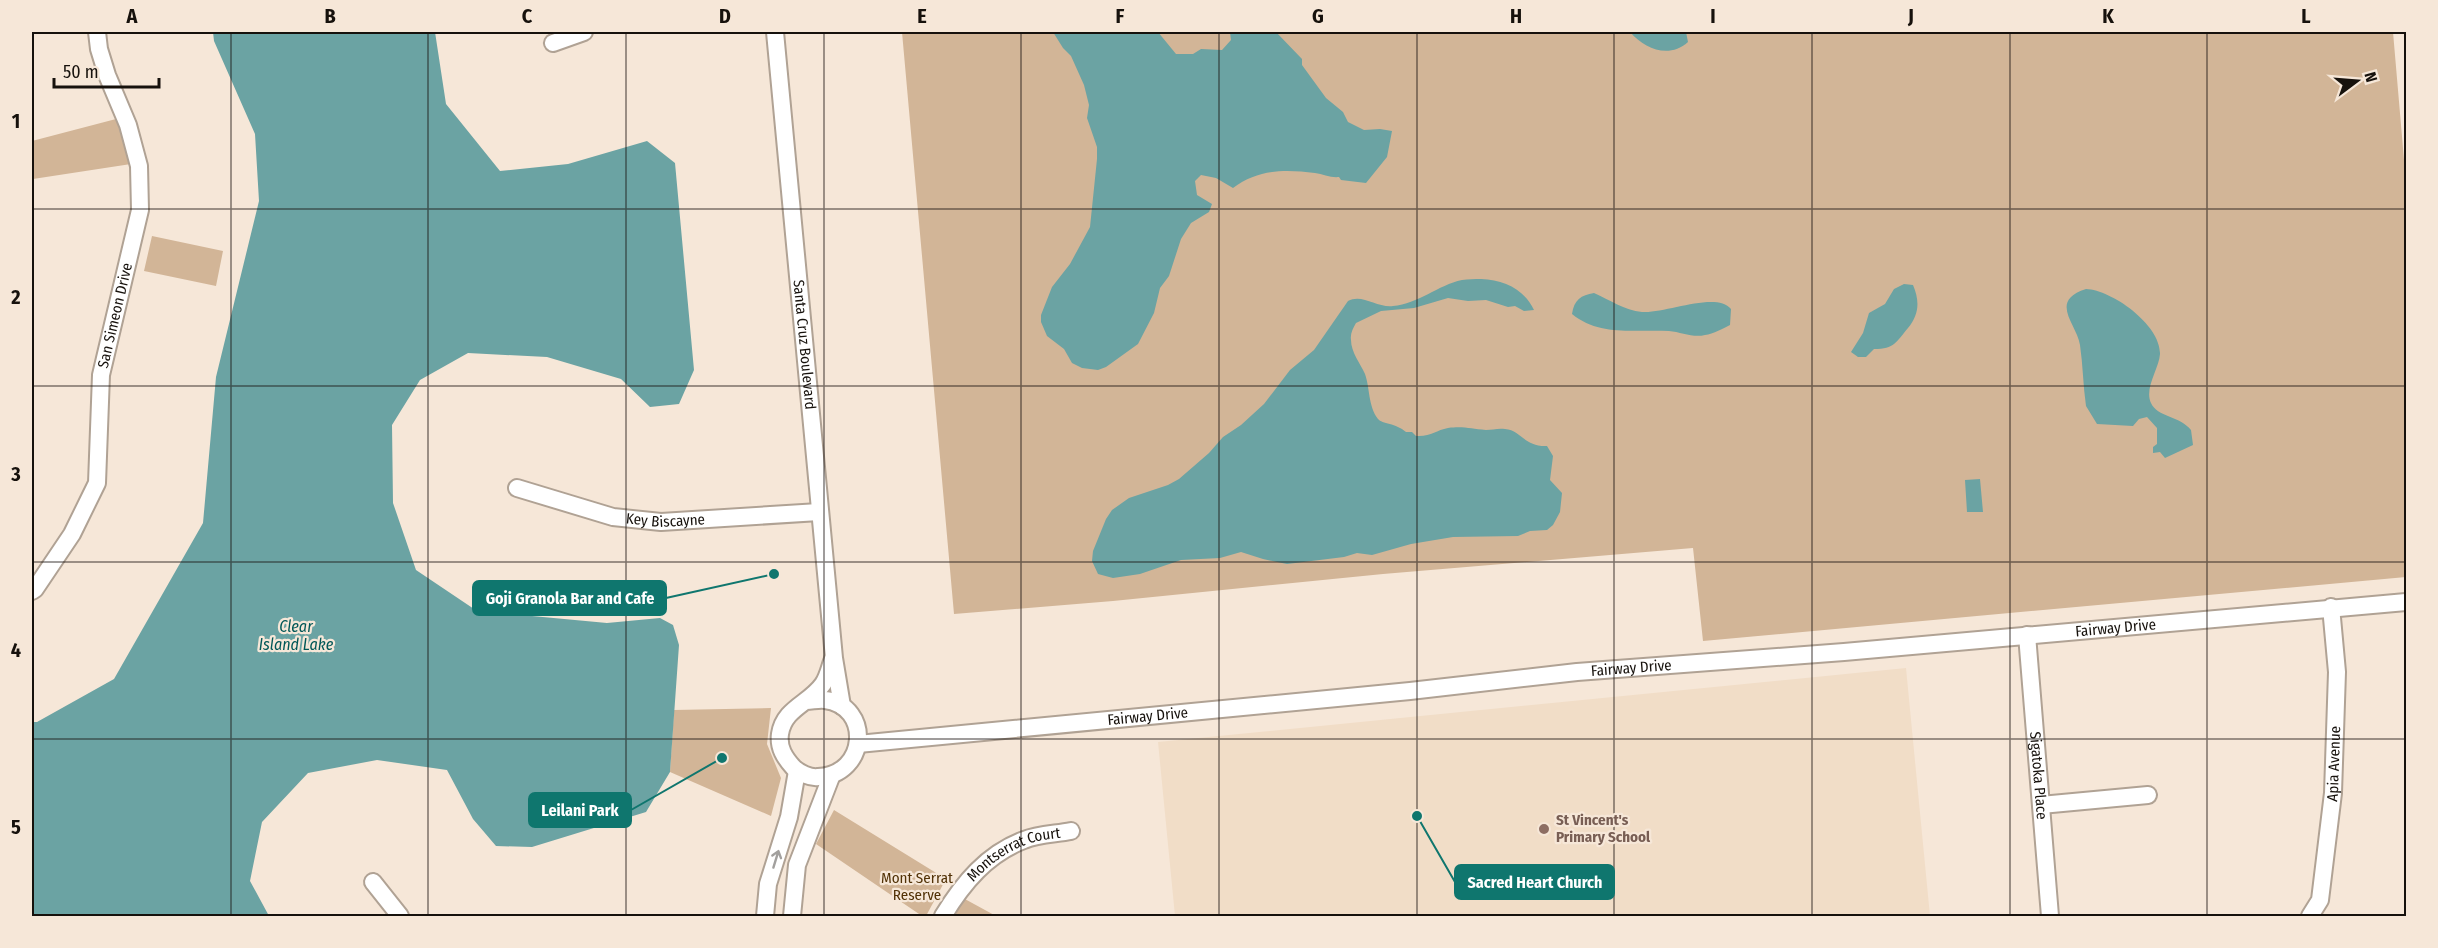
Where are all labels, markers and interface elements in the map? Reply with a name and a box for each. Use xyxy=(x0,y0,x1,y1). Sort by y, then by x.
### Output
text: A xyxy=(126,4,139,28)
text: B xyxy=(324,4,336,28)
text: C xyxy=(522,4,533,28)
text: D xyxy=(719,4,731,28)
text: E xyxy=(917,4,927,28)
text: F xyxy=(1116,4,1125,28)
text: G xyxy=(1312,4,1324,28)
text: H xyxy=(1510,4,1522,28)
text: I xyxy=(1710,4,1716,28)
text: J xyxy=(1907,4,1914,28)
text: K xyxy=(2102,4,2114,28)
text: L xyxy=(2301,4,2311,28)
scale bar xyxy=(54,51,159,89)
north arrow xyxy=(2327,51,2387,111)
text: 50 m xyxy=(63,61,99,83)
text: N xyxy=(2360,70,2381,84)
text: 1 xyxy=(12,109,20,133)
street label: San Simeon Drive xyxy=(94,261,136,370)
street label: Santa Cruz Boulevard xyxy=(789,279,820,410)
text: 2 xyxy=(10,285,21,309)
text: 3 xyxy=(10,462,21,486)
street label: Key Biscayne xyxy=(625,509,706,531)
callout: Goji Granola Bar and Cafe xyxy=(473,581,666,615)
text: Goji Granola Bar and Cafe xyxy=(486,589,654,608)
street label: Fairway Drive xyxy=(2074,615,2157,640)
water label: Clear Island Lake xyxy=(259,617,334,654)
text: 4 xyxy=(11,638,21,662)
street label: Fairway Drive xyxy=(1590,656,1672,680)
street label: Fairway Drive xyxy=(1107,703,1189,729)
street label: Apia Avenue xyxy=(2323,726,2344,803)
street label: Sigatoka Place xyxy=(2026,731,2051,820)
callout: Leilani Park xyxy=(529,793,631,827)
text: Leilani Park xyxy=(541,801,620,820)
place label: St Vincent's Primary School xyxy=(1556,811,1651,846)
text: 5 xyxy=(11,815,21,839)
marker: St Vincent's Primary School xyxy=(1537,822,1551,836)
street label: Montserrat Court xyxy=(963,824,1061,885)
one-way arrow xyxy=(771,850,782,869)
callout: Sacred Heart Church xyxy=(1455,865,1614,899)
park label: Mont Serrat Reserve xyxy=(881,869,953,904)
text: Sacred Heart Church xyxy=(1468,873,1602,892)

